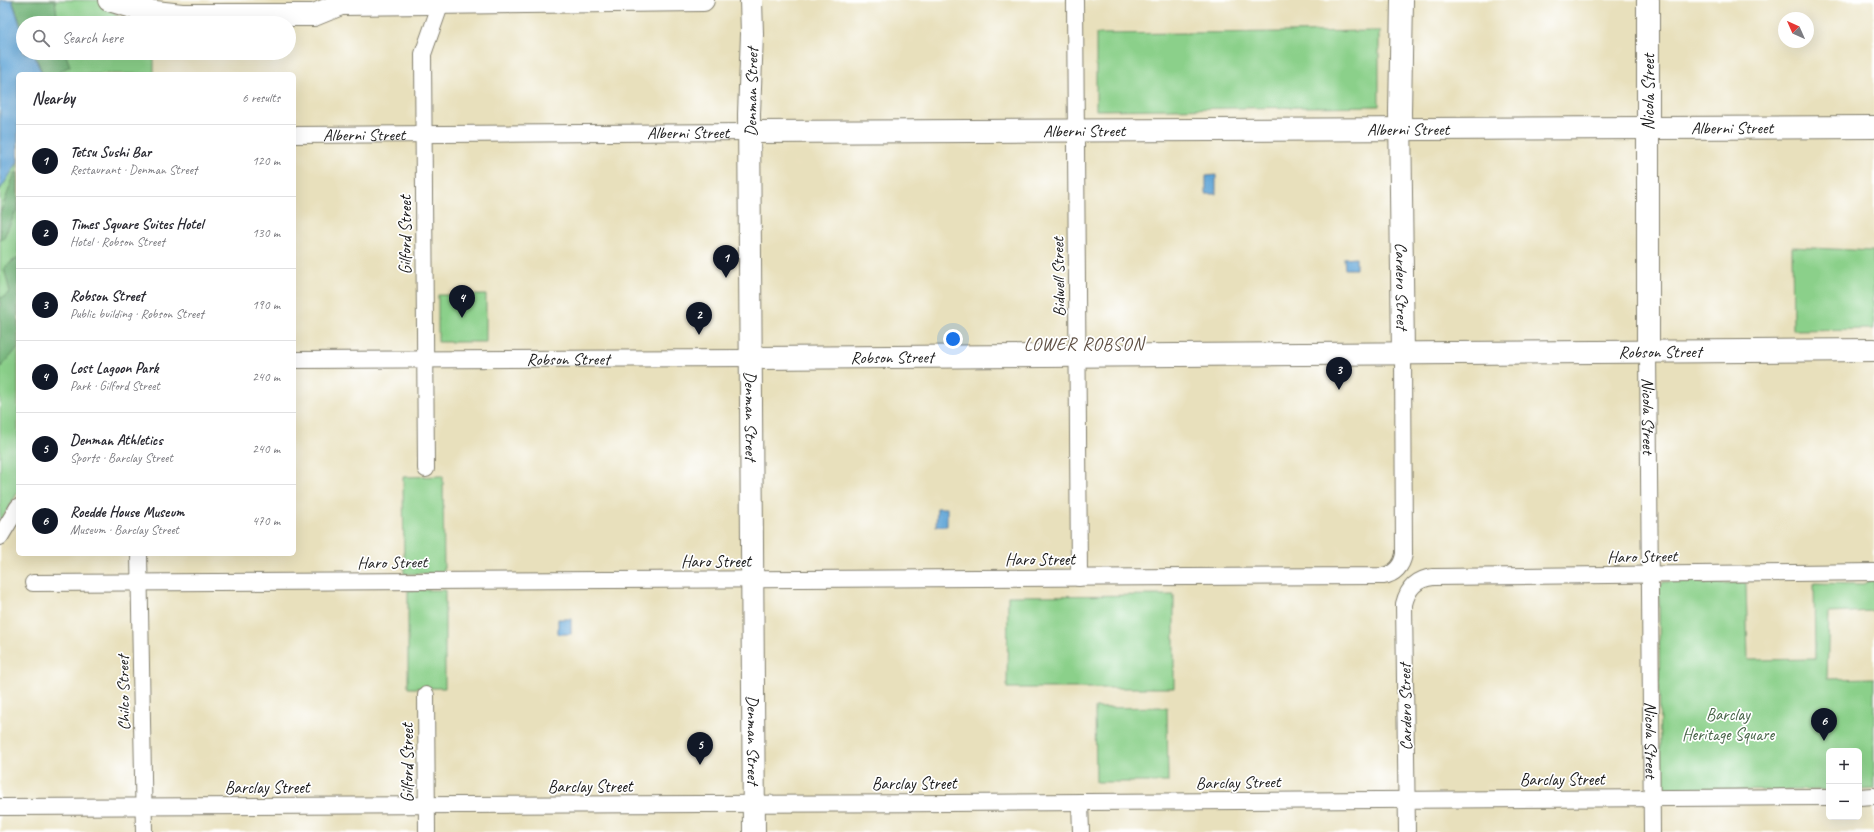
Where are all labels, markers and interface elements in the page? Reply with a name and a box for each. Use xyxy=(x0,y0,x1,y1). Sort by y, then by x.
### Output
north arrow xyxy=(1778,12,1814,48)
search box xyxy=(16,16,296,60)
icon: search xyxy=(30,27,52,49)
text: Search here xyxy=(62,29,123,48)
street label: Denman Street xyxy=(740,45,763,137)
street label: Nicola Street xyxy=(1638,51,1659,130)
text: Nearby xyxy=(32,88,75,109)
text: 6 results xyxy=(242,90,280,106)
street label: Alberni Street xyxy=(1691,117,1775,139)
street label: Alberni Street xyxy=(1367,119,1451,140)
street label: Alberni Street xyxy=(1043,120,1127,142)
street label: Alberni Street xyxy=(647,122,732,144)
street label: Alberni Street xyxy=(323,124,408,146)
text: Tetsu Sushi Bar xyxy=(70,143,151,162)
text: 1 xyxy=(42,153,48,169)
text: 120 m xyxy=(252,153,280,169)
text: Restaurant · Denman Street xyxy=(70,162,197,178)
street label: Gilford Street xyxy=(395,193,416,275)
text: Times Square Suites Hotel xyxy=(70,215,203,234)
text: 2 xyxy=(42,225,48,241)
text: 130 m xyxy=(252,225,280,241)
text: Hotel · Robson Street xyxy=(70,234,165,250)
street label: Bidwell Street xyxy=(1047,235,1070,317)
street label: Cardero Street xyxy=(1391,242,1413,332)
pin: 1 xyxy=(713,245,739,278)
pin: 4 xyxy=(449,285,475,318)
text: Robson Street xyxy=(70,287,144,306)
text: 3 xyxy=(42,297,48,313)
text: 190 m xyxy=(252,297,280,313)
pin: 2 xyxy=(686,302,712,335)
text: Public building · Robson Street xyxy=(70,306,204,322)
your location xyxy=(943,329,963,349)
district label: LOWER ROBSON xyxy=(1024,333,1146,355)
street label: Robson Street xyxy=(1618,341,1704,363)
street label: Robson Street xyxy=(850,347,936,368)
street label: Robson Street xyxy=(526,349,612,370)
pin: 3 xyxy=(1326,357,1352,390)
text: Lost Lagoon Park xyxy=(70,359,158,378)
text: 4 xyxy=(42,369,48,385)
text: 240 m xyxy=(252,369,280,385)
street label: Denman Street xyxy=(740,371,761,463)
text: Park · Gilford Street xyxy=(70,378,160,394)
street label: Nicola Street xyxy=(1637,378,1659,457)
text: Denman Athletics xyxy=(70,431,163,450)
text: 5 xyxy=(42,441,48,457)
text: 240 m xyxy=(252,441,280,457)
text: Sports · Barclay Street xyxy=(70,450,173,466)
text: Roedde House Museum xyxy=(70,503,184,522)
text: 6 xyxy=(42,513,48,529)
text: 470 m xyxy=(252,513,280,529)
text: Museum · Barclay Street xyxy=(70,522,179,538)
street label: Haro Street xyxy=(1607,545,1680,568)
street label: Haro Street xyxy=(1005,549,1077,570)
street label: Haro Street xyxy=(357,551,430,574)
street label: Haro Street xyxy=(681,551,753,572)
street label: Chilco Street xyxy=(112,653,135,731)
street label: Cardero Street xyxy=(1394,661,1417,751)
street label: Denman Street xyxy=(742,695,764,787)
street label: Nicola Street xyxy=(1640,702,1662,781)
park label: Barclay Heritage Square xyxy=(1682,704,1775,745)
pin: 6 xyxy=(1811,708,1837,741)
street label: Gilford Street xyxy=(397,721,418,803)
pin: 5 xyxy=(687,732,713,765)
map controls xyxy=(1826,748,1862,820)
button: + xyxy=(1826,748,1862,784)
street label: Barclay Street xyxy=(1520,769,1607,790)
street label: Barclay Street xyxy=(1196,771,1283,794)
street label: Barclay Street xyxy=(872,773,959,794)
street label: Barclay Street xyxy=(548,776,635,797)
street label: Barclay Street xyxy=(225,777,312,798)
button: − xyxy=(1826,784,1862,820)

